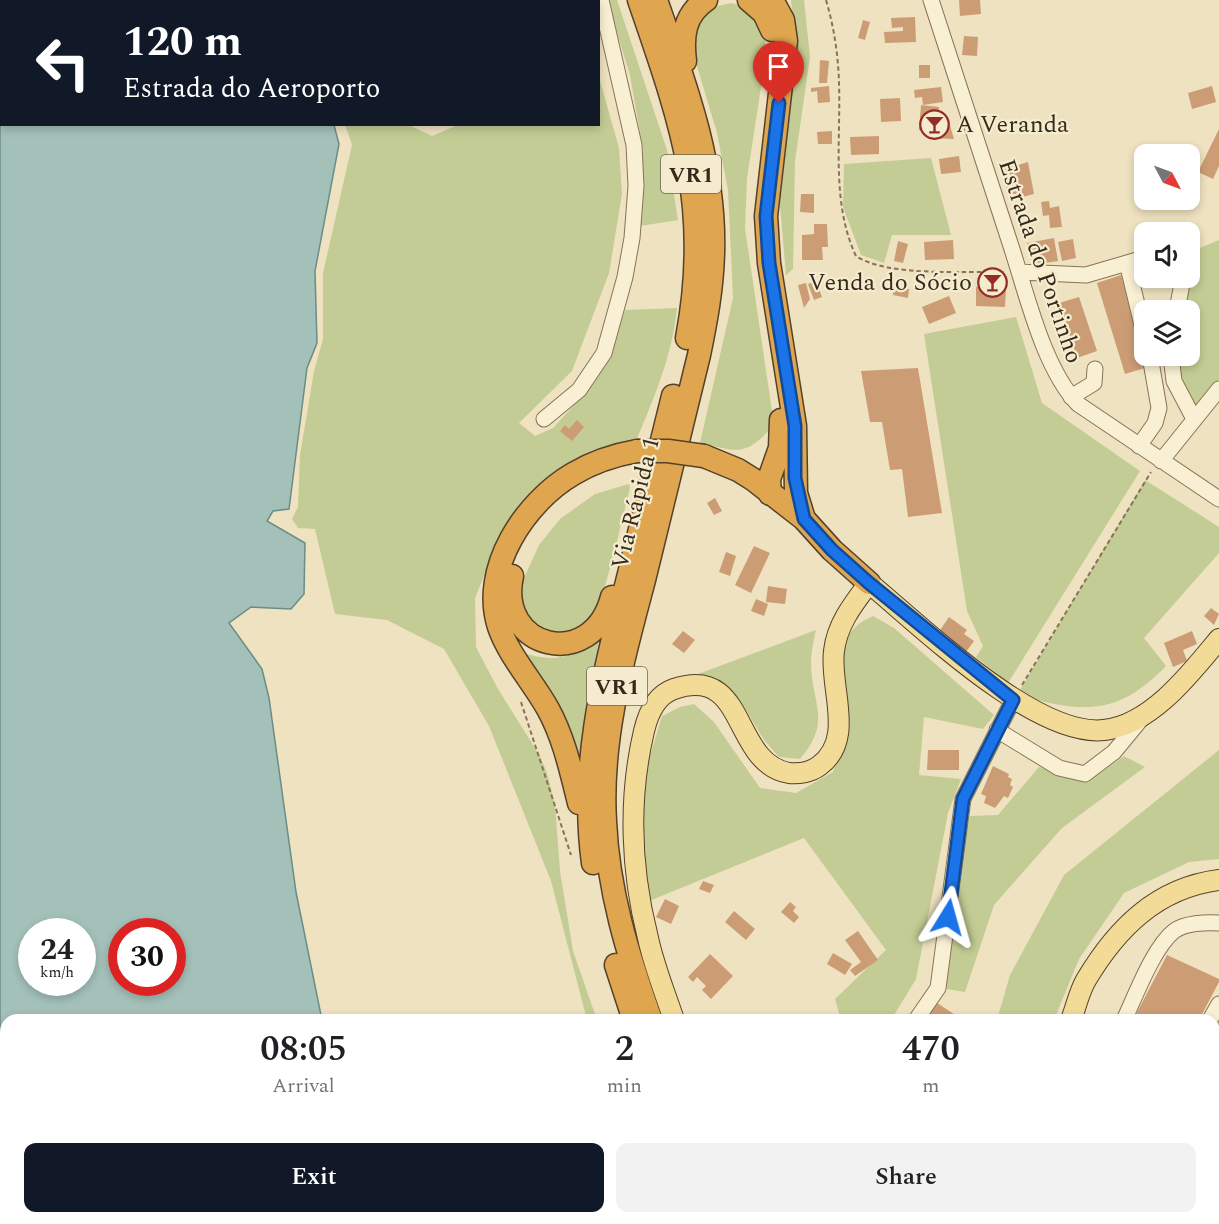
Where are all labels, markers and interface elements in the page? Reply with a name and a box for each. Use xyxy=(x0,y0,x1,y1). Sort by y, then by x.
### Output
text: 120 m xyxy=(123,11,242,74)
icon: left xyxy=(24,24,102,102)
pin xyxy=(753,41,804,103)
icon: arrive xyxy=(762,50,795,83)
text: Estrada do Aeroporto xyxy=(123,68,380,110)
place label: A Veranda xyxy=(956,107,1069,143)
bar icon: A Veranda xyxy=(919,108,951,140)
north arrow xyxy=(1134,144,1200,210)
map controls xyxy=(1134,144,1200,366)
street label: Estrada do Portinho xyxy=(988,154,1092,368)
road number: VR1 xyxy=(661,155,721,193)
button: sound xyxy=(1134,222,1200,288)
place label: Venda do Sócio xyxy=(808,265,972,301)
bar icon: Venda do Sócio xyxy=(977,266,1009,298)
button: layers xyxy=(1134,300,1200,366)
street label: Via Rápida 1 xyxy=(602,433,670,573)
road number: VR1 xyxy=(587,667,647,705)
position arrow xyxy=(916,885,980,949)
speed limit sign: 30 xyxy=(108,918,186,996)
text: 24 xyxy=(40,927,74,973)
text: km/h xyxy=(40,961,74,984)
text: 08:05 xyxy=(260,1022,347,1077)
text: 2 xyxy=(615,1022,634,1077)
text: 470 xyxy=(902,1022,960,1077)
text: Arrival xyxy=(272,1071,335,1101)
text: min xyxy=(607,1071,642,1101)
text: m xyxy=(922,1071,940,1101)
button: Exit xyxy=(24,1143,604,1212)
button: Share xyxy=(616,1143,1196,1212)

